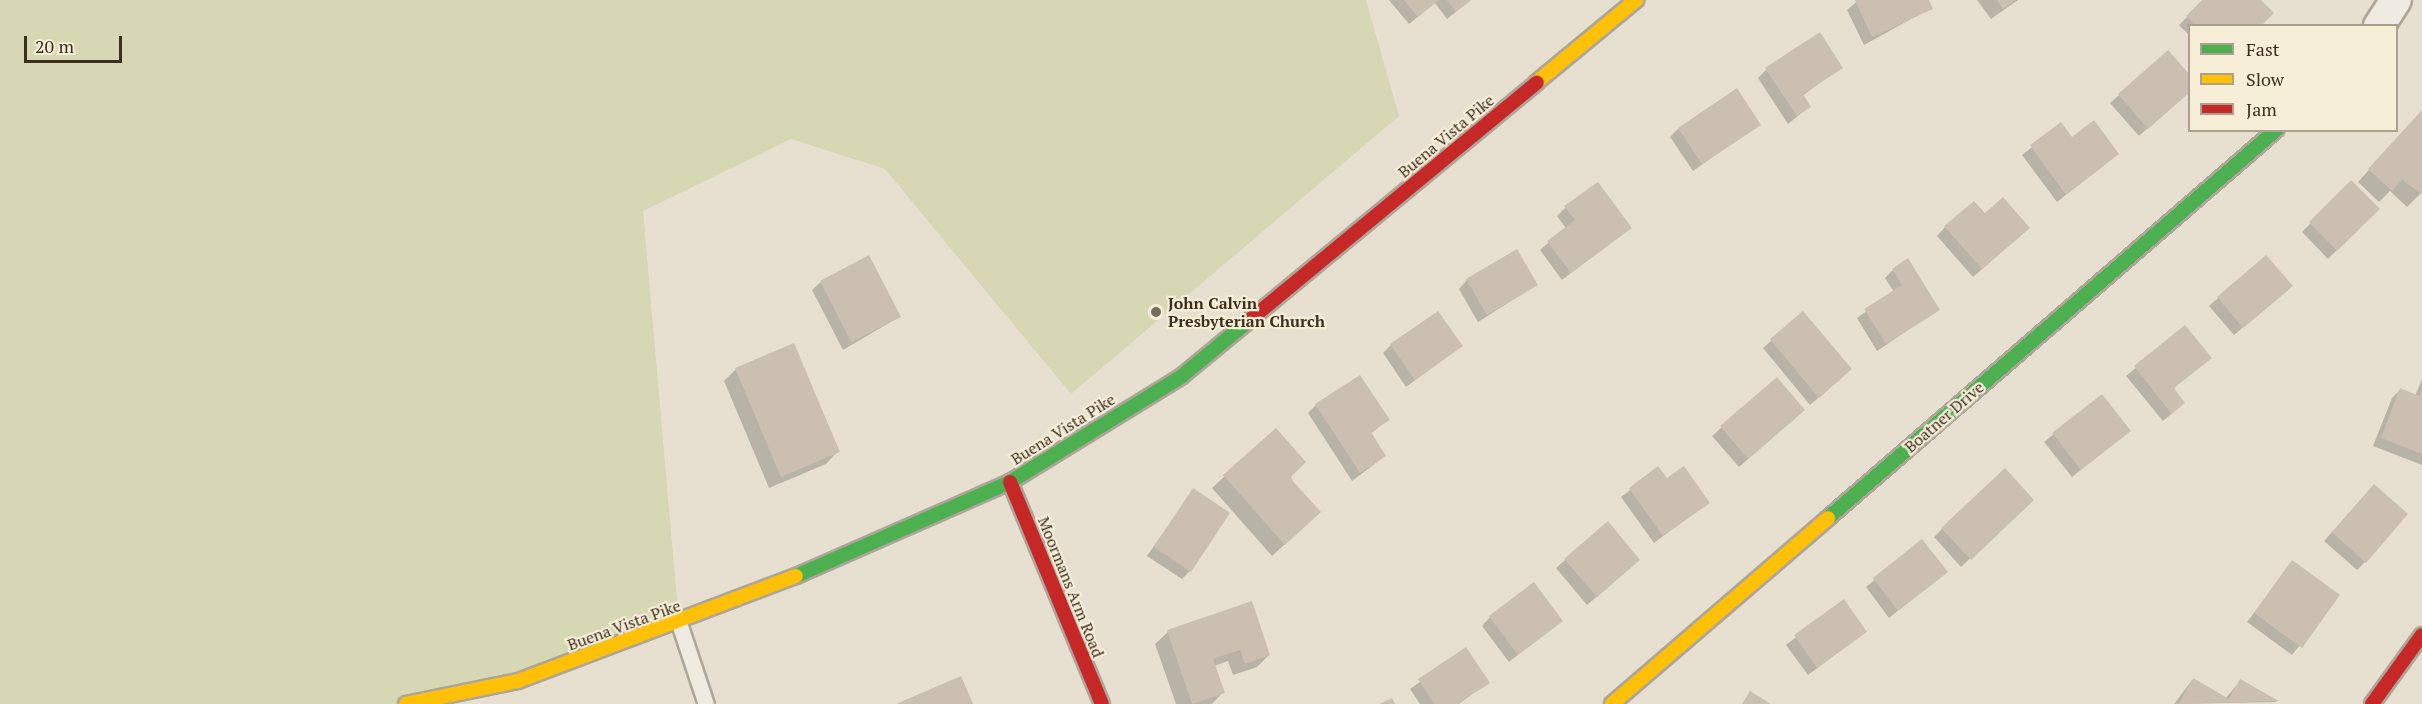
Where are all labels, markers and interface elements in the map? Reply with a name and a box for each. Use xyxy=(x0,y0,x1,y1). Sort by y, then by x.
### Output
scale bar xyxy=(27,24,124,62)
legend xyxy=(2188,24,2398,132)
text: 20 m xyxy=(35,34,74,58)
text: Fast xyxy=(2246,37,2279,61)
text: Slow xyxy=(2246,67,2284,91)
street label: Buena Vista Pike xyxy=(1394,90,1498,182)
text: Jam xyxy=(2246,97,2277,121)
place label: John Calvin Presbyterian Church xyxy=(1168,293,1325,331)
marker: John Calvin Presbyterian Church xyxy=(1149,305,1163,319)
street label: Boatner Drive xyxy=(1901,377,1987,457)
street label: Buena Vista Pike xyxy=(1007,389,1119,469)
street label: Moormans Arm Road xyxy=(1034,514,1108,660)
street label: Buena Vista Pike xyxy=(565,596,683,654)

